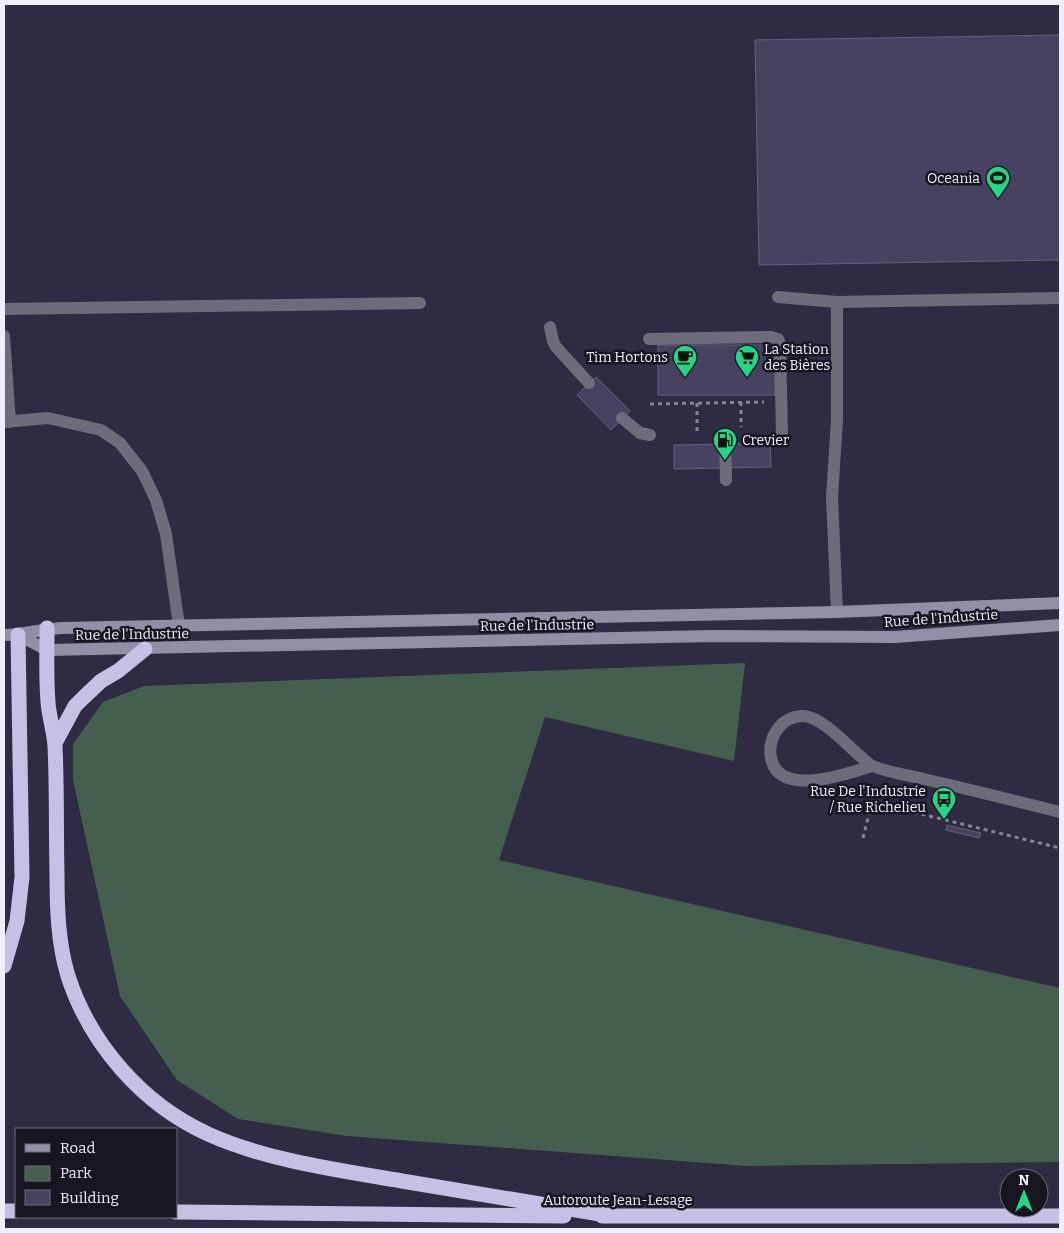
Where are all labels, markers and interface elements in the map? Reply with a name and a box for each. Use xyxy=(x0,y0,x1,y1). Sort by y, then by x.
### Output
sports icon: Oceania xyxy=(985,165,1011,199)
place label: Oceania xyxy=(927,170,980,187)
place label: La Station des Bières xyxy=(764,341,830,374)
cafe icon: Tim Hortons xyxy=(672,344,698,378)
supermarket icon: La Station des Bières xyxy=(734,344,760,378)
place label: Tim Hortons xyxy=(586,349,668,366)
fuel station icon: Crevier xyxy=(712,427,738,461)
place label: Crevier xyxy=(742,432,789,449)
street label: Rue de l'Industrie xyxy=(883,606,999,631)
street label: Rue de l'Industrie xyxy=(480,616,594,635)
street label: Rue de l'Industrie xyxy=(75,625,189,644)
place label: Rue De l'Industrie / Rue Richelieu xyxy=(810,783,926,816)
bus stop icon: Rue De l'Industrie / Rue Richelieu xyxy=(931,786,957,820)
legend xyxy=(15,1128,178,1218)
text: Road xyxy=(60,1139,95,1157)
text: Park xyxy=(60,1164,92,1182)
north arrow xyxy=(999,1168,1049,1218)
text: N xyxy=(1019,1172,1030,1189)
text: Building xyxy=(60,1189,119,1207)
street label: Autoroute Jean-Lesage xyxy=(544,1192,692,1209)

